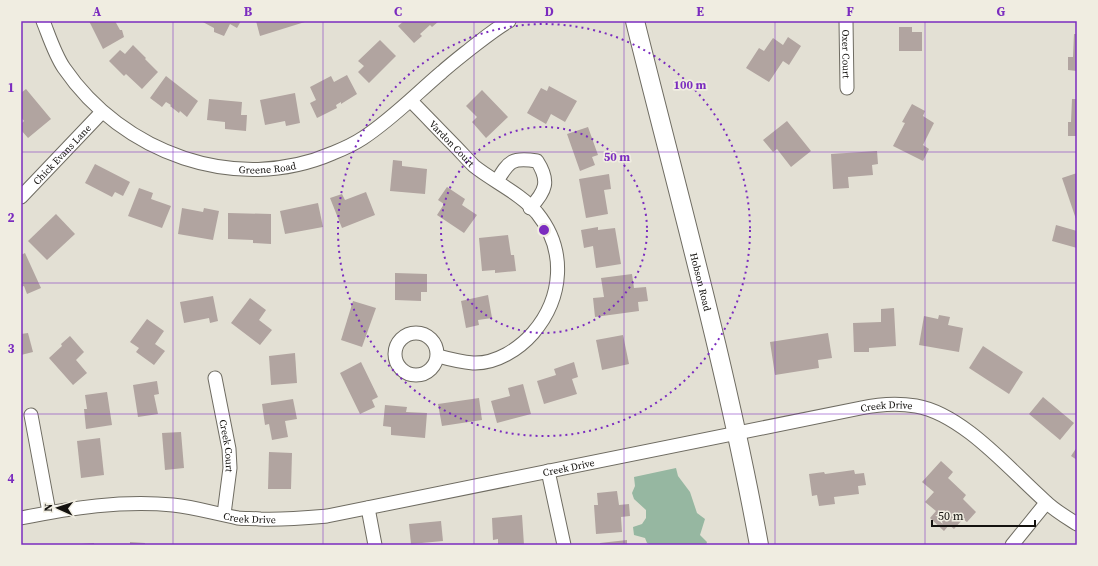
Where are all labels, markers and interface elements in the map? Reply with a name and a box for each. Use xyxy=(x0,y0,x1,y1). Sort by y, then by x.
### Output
text: A xyxy=(93,3,102,20)
text: B xyxy=(244,3,253,20)
text: C xyxy=(394,3,402,20)
text: D xyxy=(544,3,554,20)
text: E xyxy=(696,3,704,20)
text: F xyxy=(846,3,854,20)
text: G xyxy=(997,3,1006,20)
street label: Oxer Court xyxy=(840,29,853,79)
text: 100 m xyxy=(674,77,707,93)
text: 1 xyxy=(7,79,15,96)
street label: Vardon Court xyxy=(427,117,478,170)
street label: Chick Evans Lane xyxy=(30,121,94,187)
text: 50 m xyxy=(604,149,630,165)
street label: Greene Road xyxy=(238,158,297,176)
text: 2 xyxy=(7,209,15,226)
centre of rings xyxy=(537,223,551,237)
street label: Hobson Road xyxy=(688,251,715,313)
text: 3 xyxy=(7,340,15,357)
street label: Creek Drive xyxy=(859,398,913,414)
street label: Creek Court xyxy=(217,418,237,474)
street label: Creek Drive xyxy=(541,456,596,479)
text: 4 xyxy=(7,470,15,487)
north arrow xyxy=(38,488,78,528)
scale bar xyxy=(932,502,1035,528)
text: N xyxy=(41,503,56,512)
text: 50 m xyxy=(938,508,964,524)
street label: Creek Drive xyxy=(222,509,276,526)

